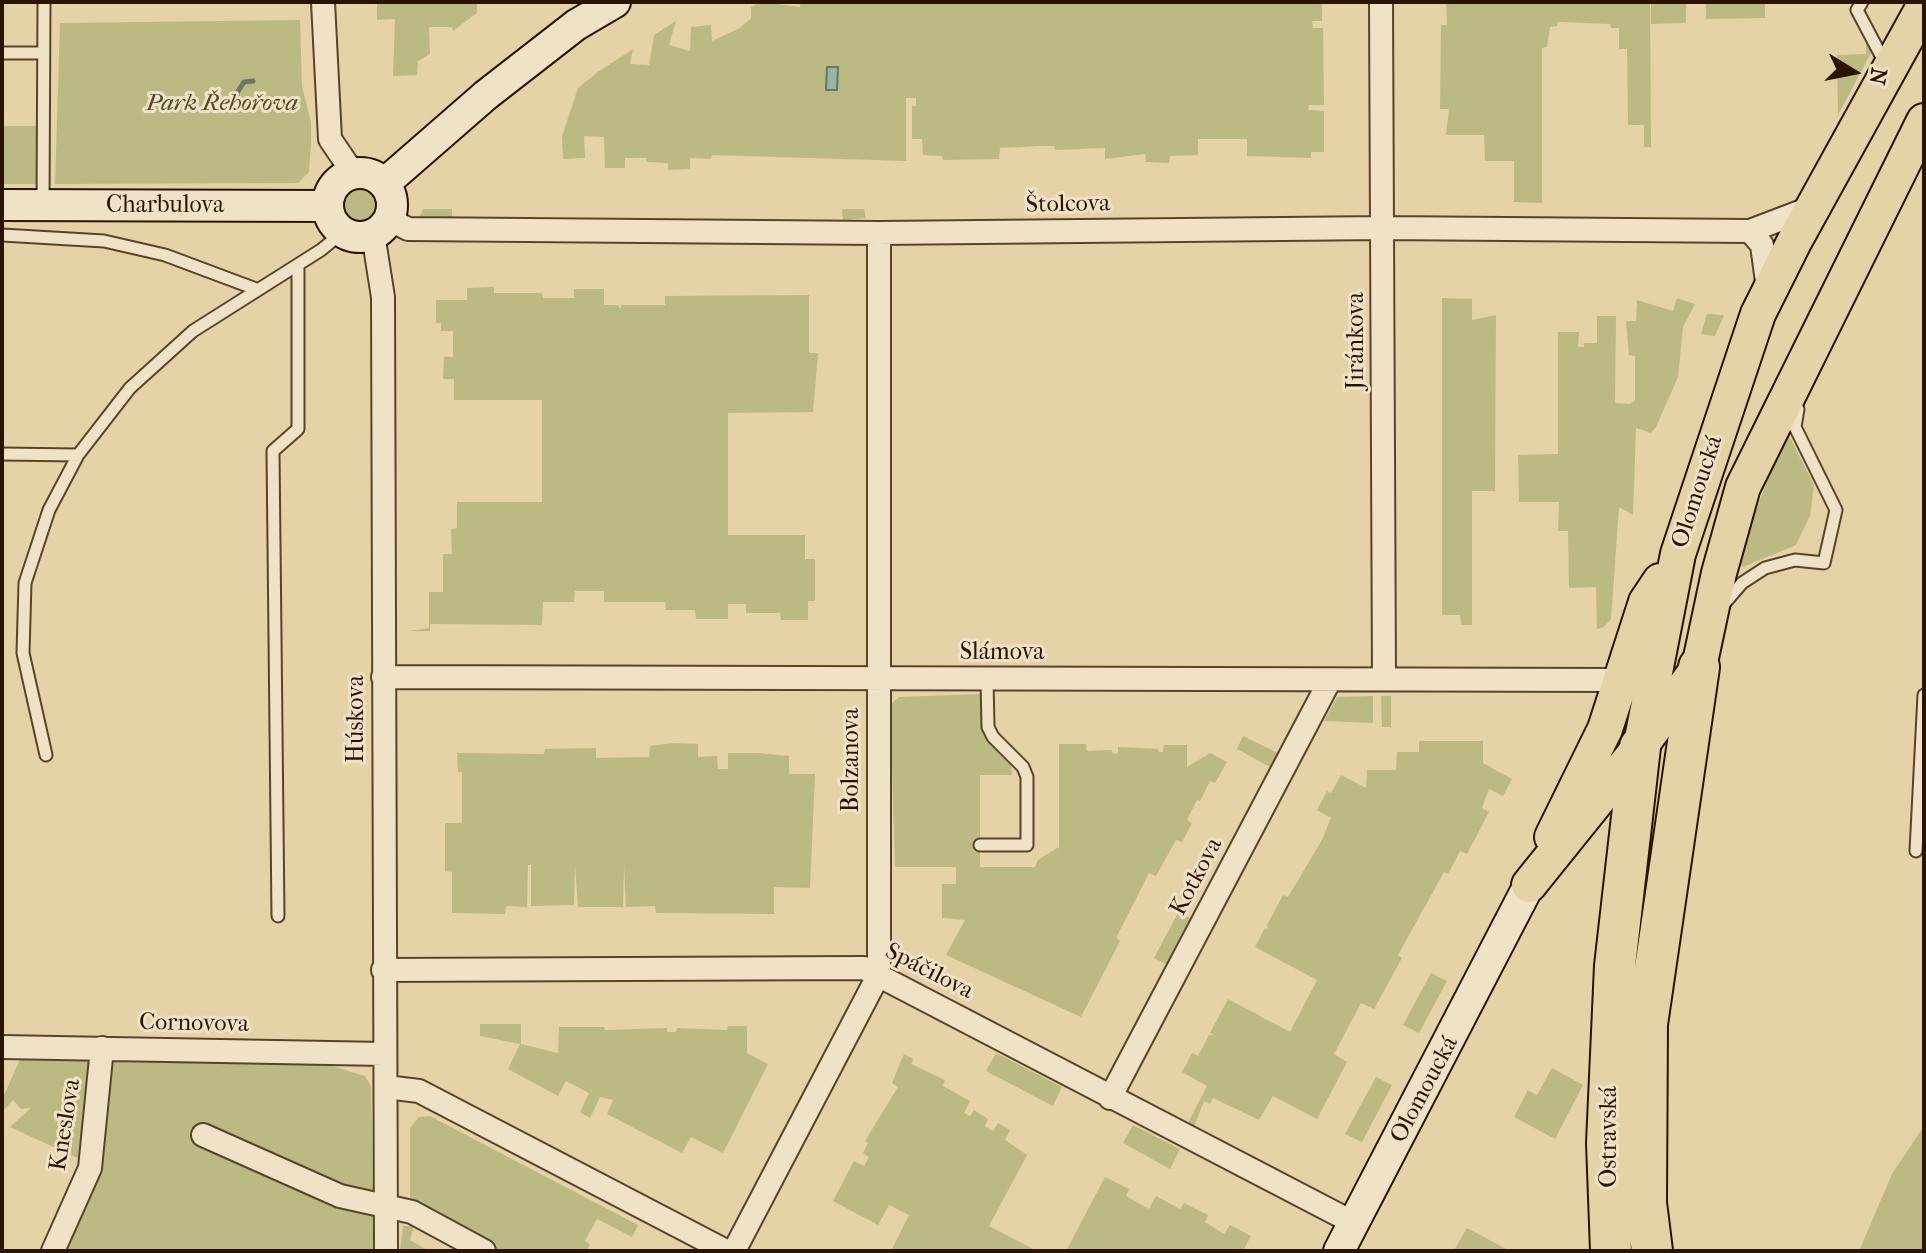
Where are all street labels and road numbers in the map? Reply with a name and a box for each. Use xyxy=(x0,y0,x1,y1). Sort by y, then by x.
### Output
street label: Štolcova xyxy=(1025,190,1111,220)
street label: Charbulova xyxy=(106,192,224,220)
street label: Jiránkova xyxy=(1343,292,1371,390)
street label: Olomoucká xyxy=(1666,432,1730,552)
street label: Slámova xyxy=(960,639,1044,667)
street label: Húskova xyxy=(343,675,371,763)
street label: Bolzanova xyxy=(838,708,866,812)
street label: Kotkova xyxy=(1165,833,1229,921)
street label: Spáčilova xyxy=(880,938,978,1006)
street label: Cornovova xyxy=(139,1009,249,1039)
street label: Olomoucká xyxy=(1385,1032,1465,1148)
street label: Kneslova xyxy=(45,1077,87,1173)
street label: Ostravská xyxy=(1596,1086,1624,1188)

